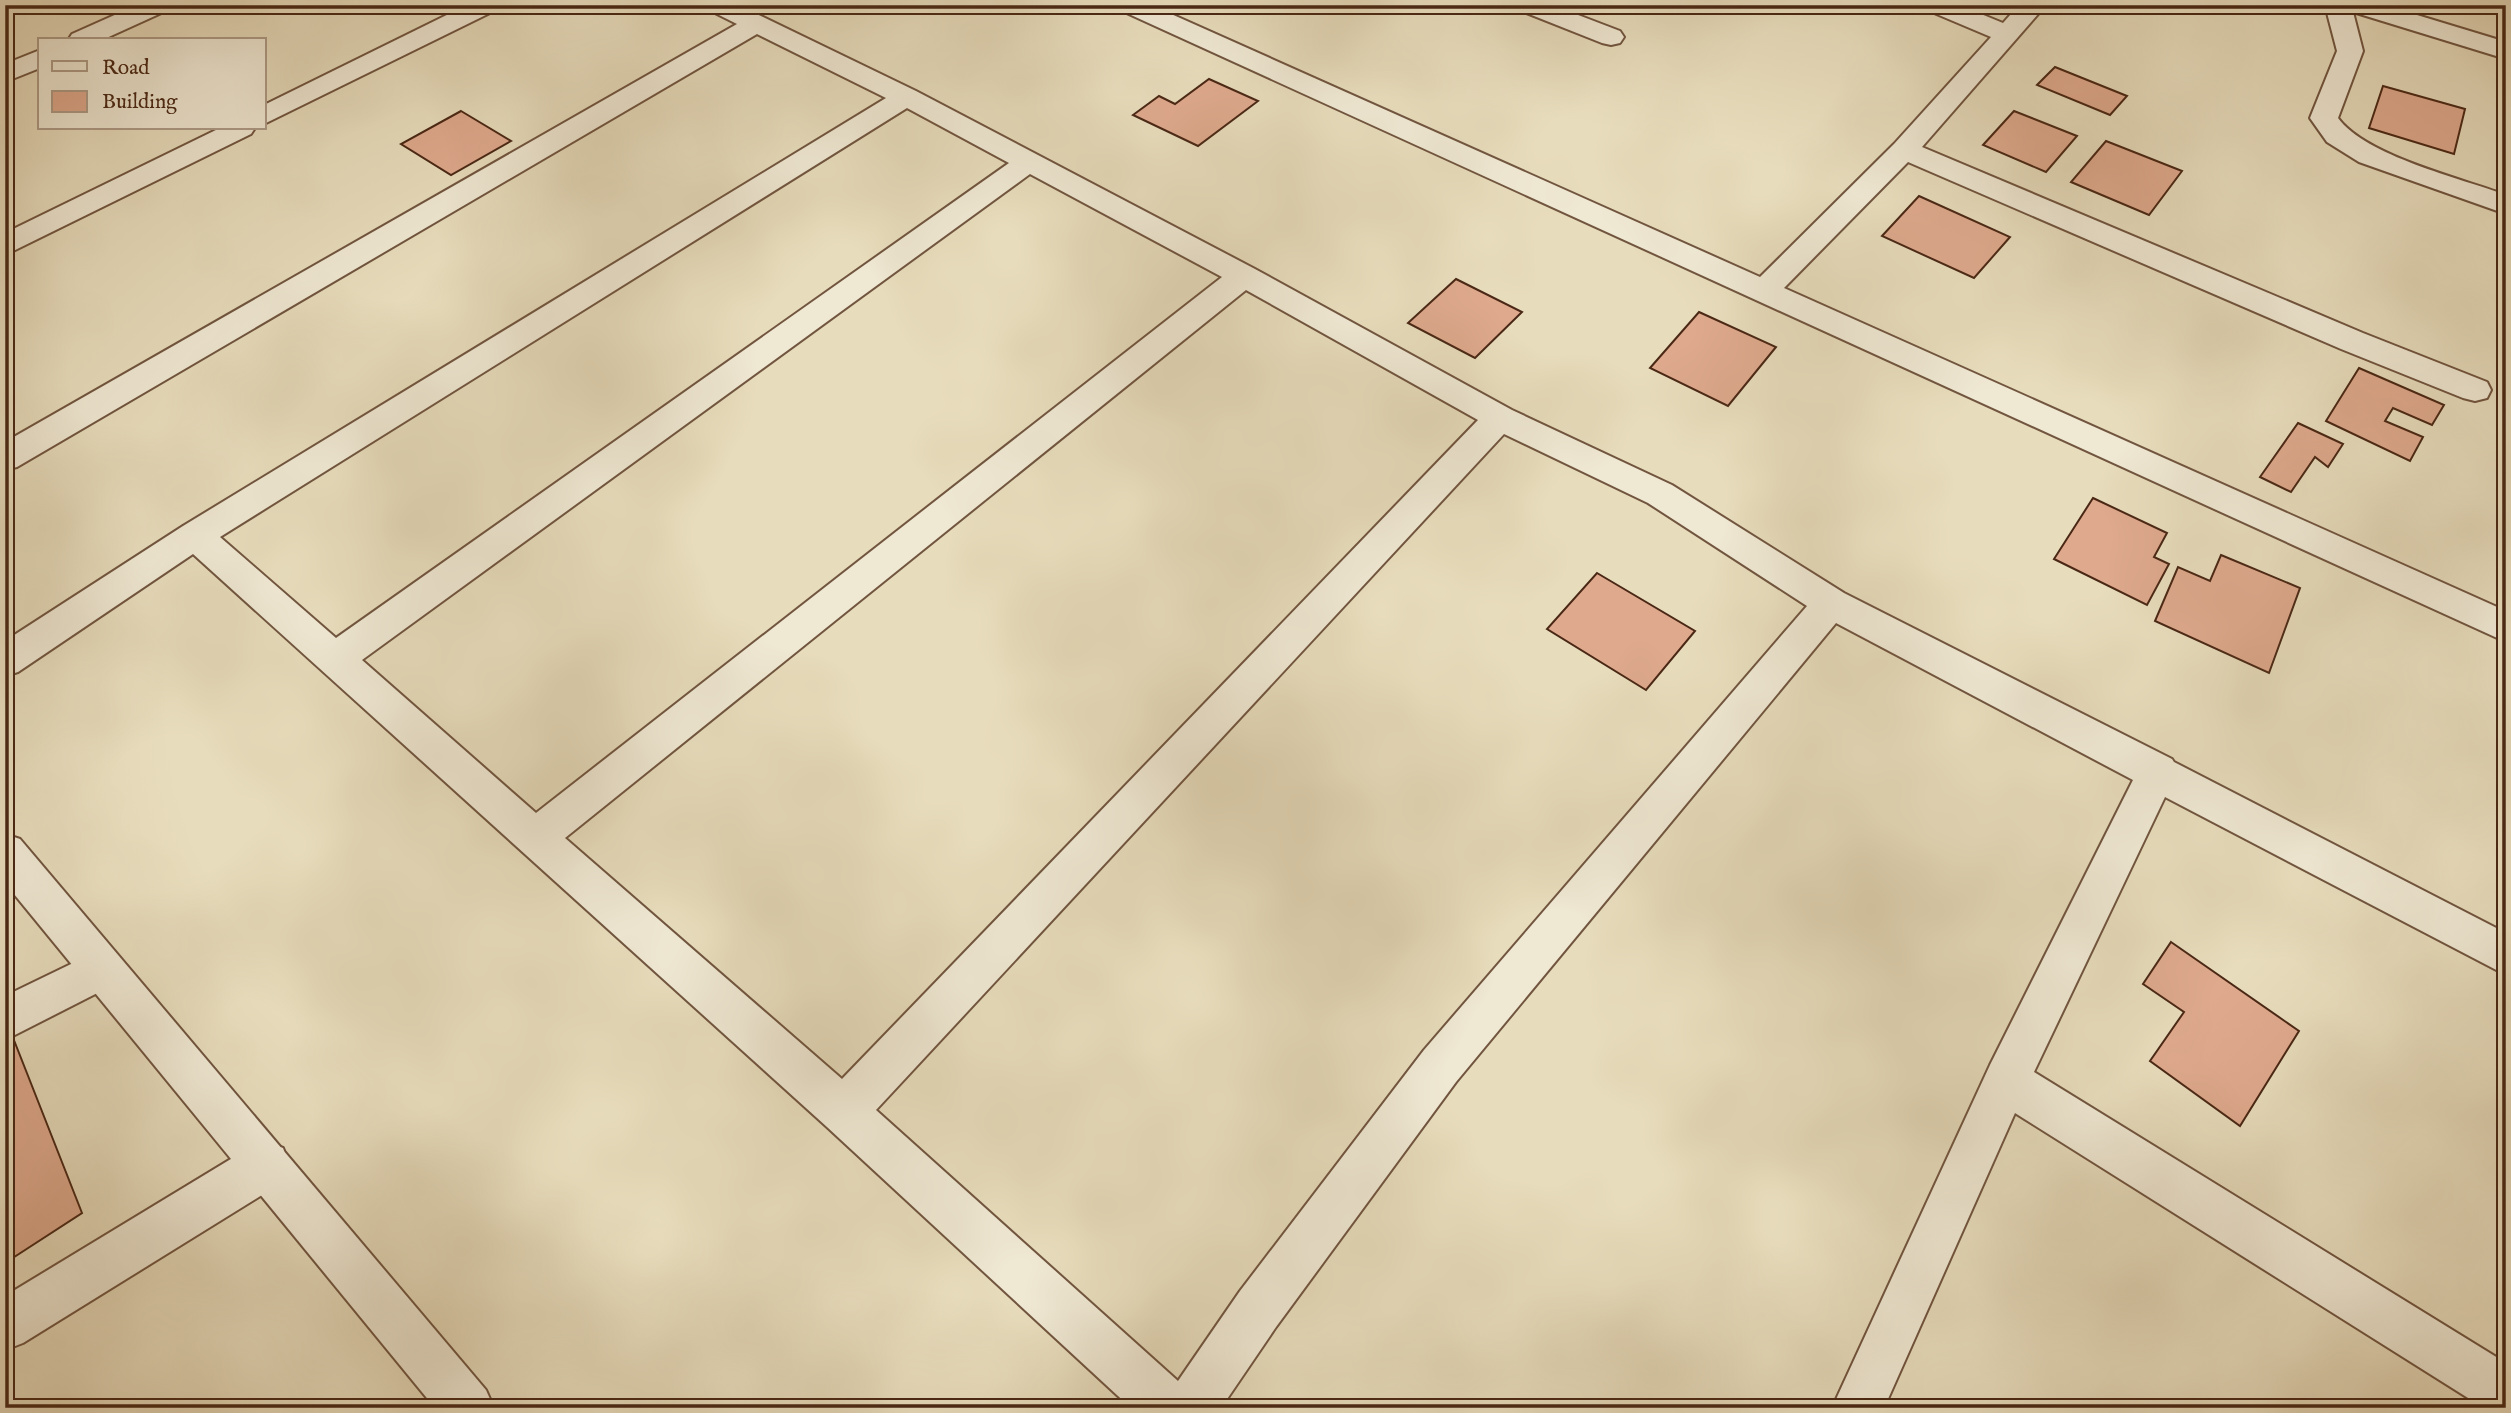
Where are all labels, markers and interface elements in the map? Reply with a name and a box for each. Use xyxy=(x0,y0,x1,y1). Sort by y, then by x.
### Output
legend xyxy=(38,38,266,130)
text: Road xyxy=(102,55,150,82)
text: Building xyxy=(102,89,178,116)

